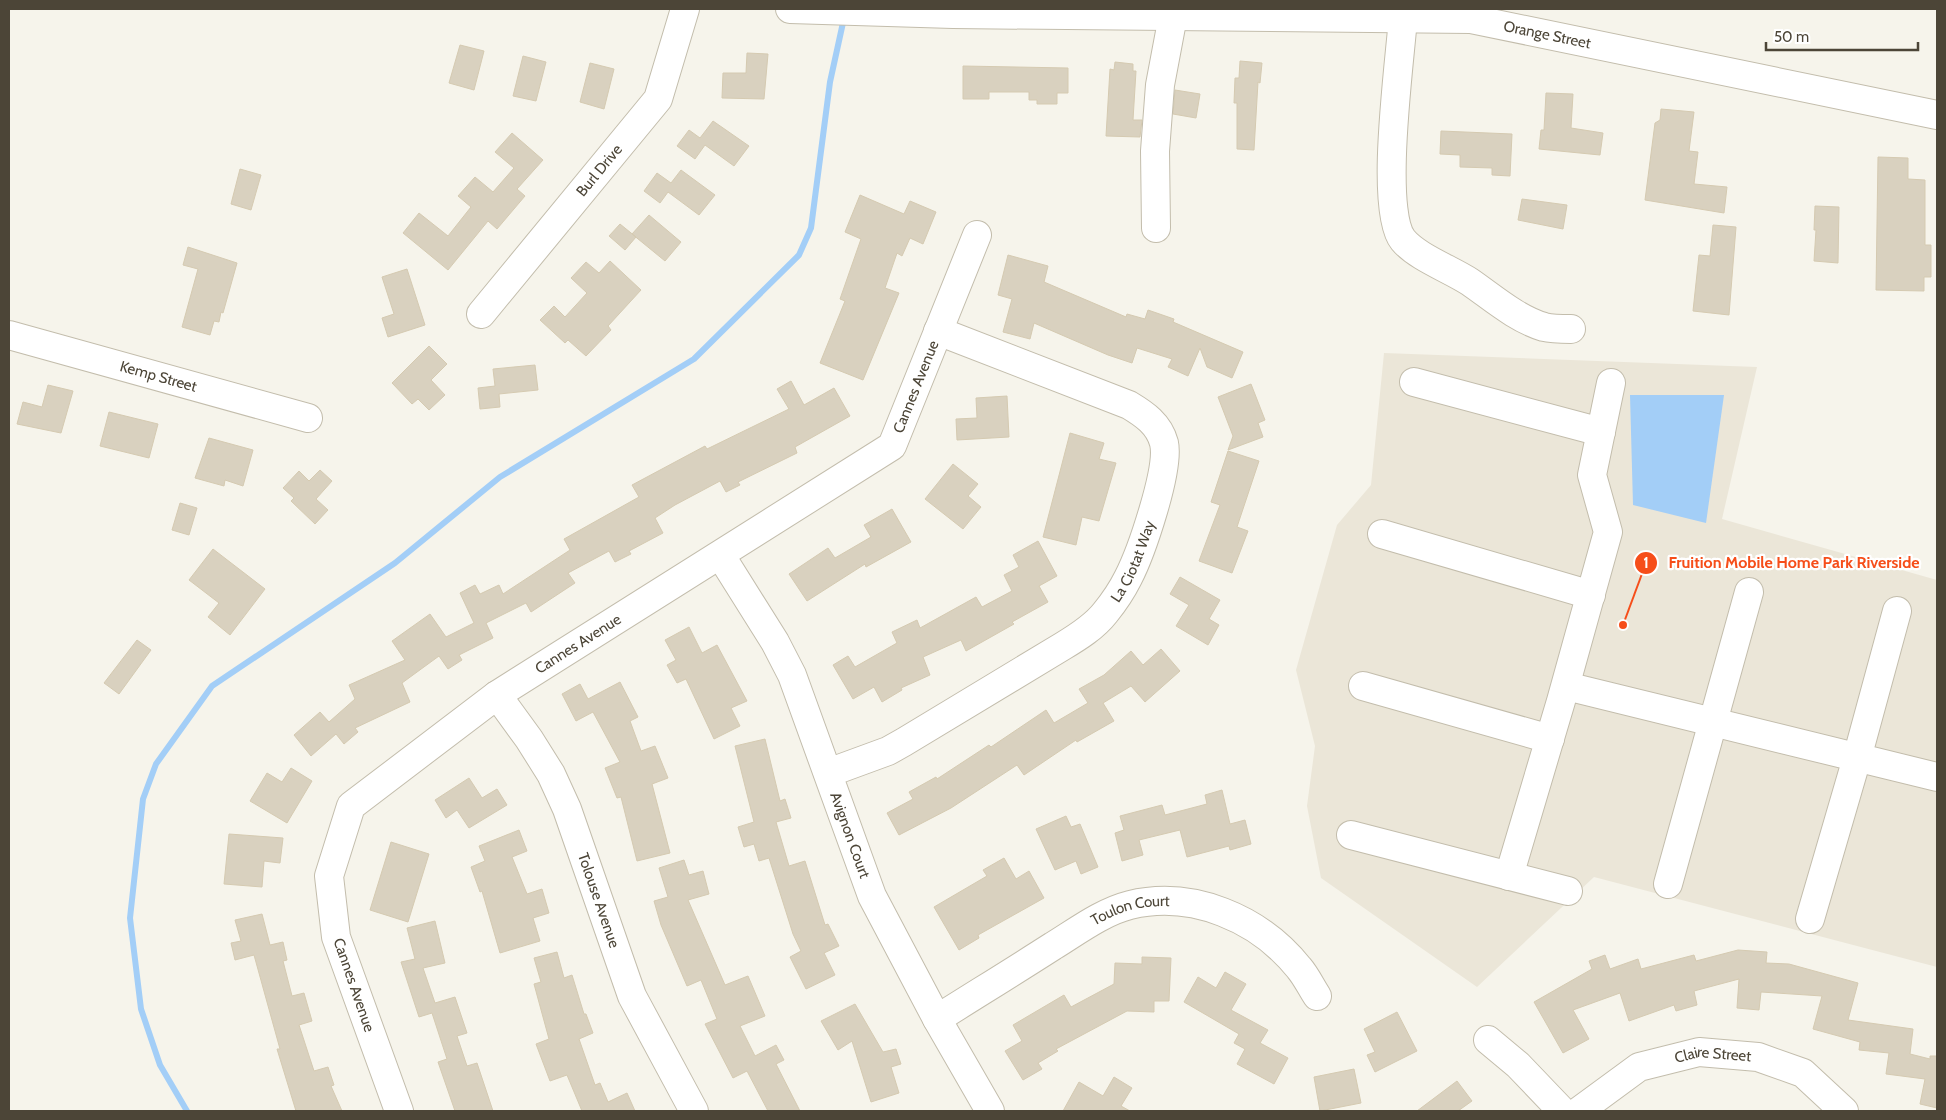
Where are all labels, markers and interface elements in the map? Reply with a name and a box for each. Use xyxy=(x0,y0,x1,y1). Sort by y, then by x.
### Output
street label: Orange Street xyxy=(1502,17,1593,52)
scale bar xyxy=(1766,20,1918,52)
text: 50 m xyxy=(1774,28,1809,46)
street label: Burl Drive xyxy=(573,140,626,200)
street label: Cannes Avenue xyxy=(889,338,943,436)
street label: Kemp Street xyxy=(118,357,199,396)
street label: La Ciotat Way xyxy=(1107,518,1159,606)
callout: Fruition Mobile Home Park Riverside xyxy=(1634,547,1930,578)
text: Fruition Mobile Home Park Riverside xyxy=(1668,553,1920,572)
text: 1 xyxy=(1643,554,1649,572)
street label: Cannes Avenue xyxy=(532,610,625,678)
street label: Avignon Court xyxy=(826,790,874,881)
street label: Tolouse Avenue xyxy=(574,850,624,951)
street label: Toulon Court xyxy=(1088,892,1170,929)
street label: Cannes Avenue xyxy=(330,936,379,1035)
street label: Claire Street xyxy=(1673,1043,1752,1067)

